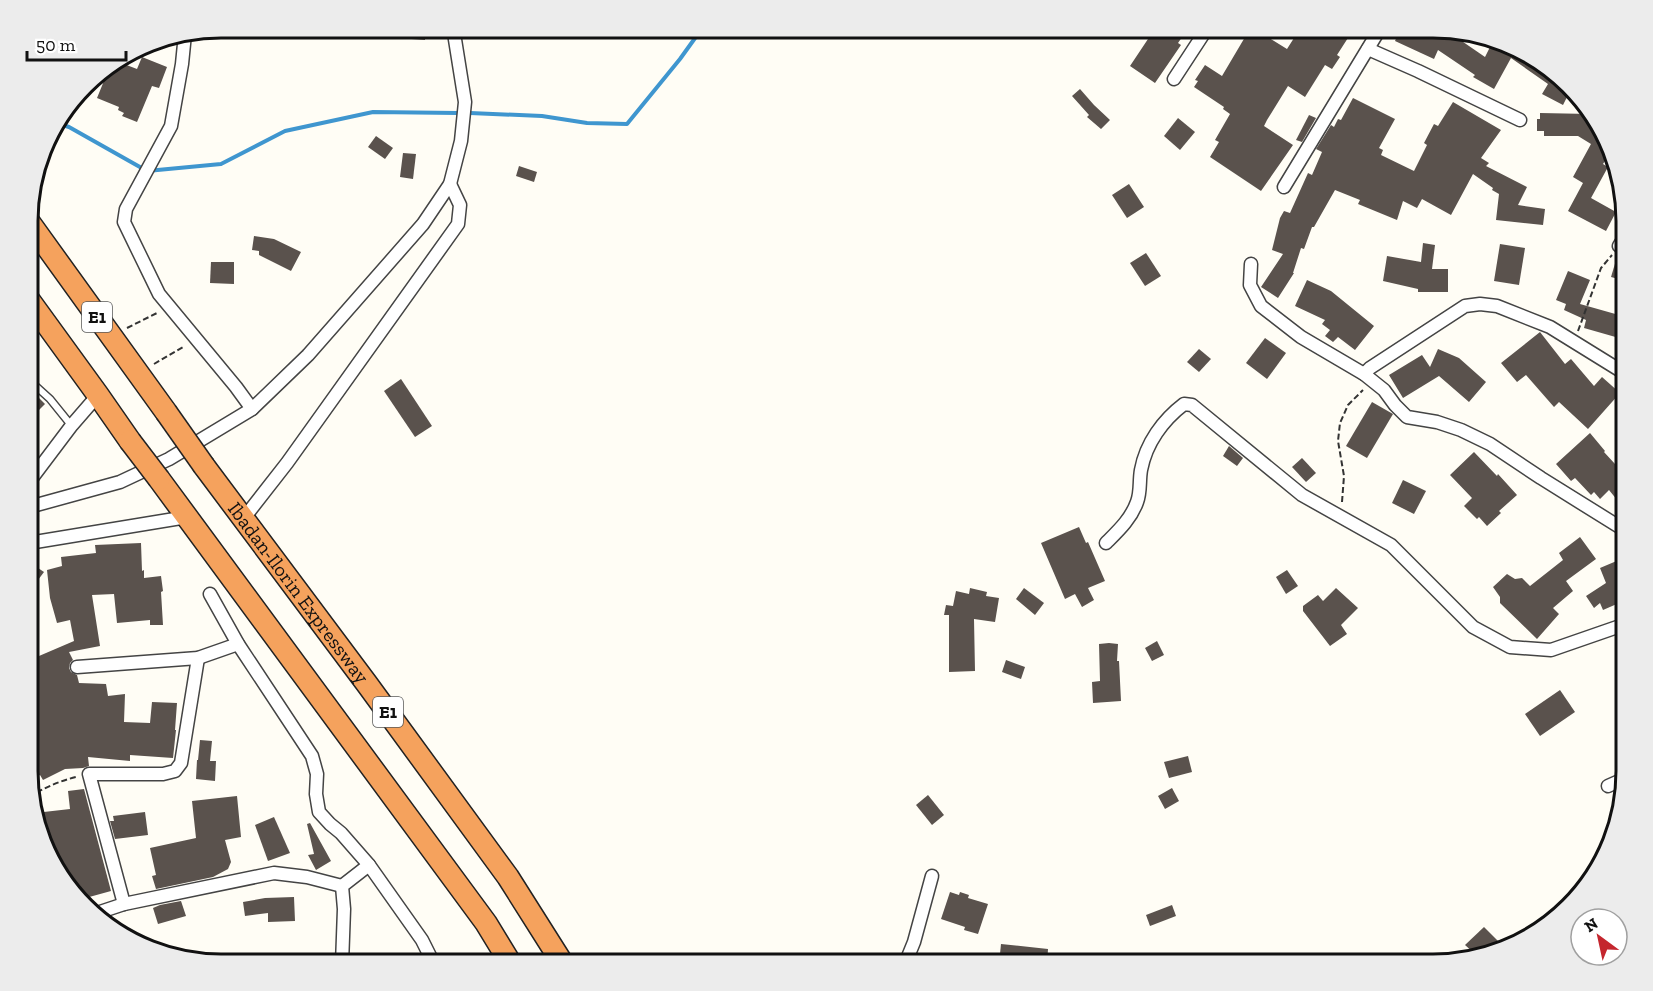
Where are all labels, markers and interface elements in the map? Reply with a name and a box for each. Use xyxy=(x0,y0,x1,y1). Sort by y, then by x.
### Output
scale bar xyxy=(27,24,126,62)
text: 50 m xyxy=(36,34,76,56)
road number: E1 xyxy=(82,302,112,332)
street label: Ibadan-Ilorin Expressway xyxy=(223,497,375,689)
road number: E1 xyxy=(373,697,403,727)
north arrow xyxy=(1569,907,1629,967)
text: N xyxy=(1581,914,1601,936)

